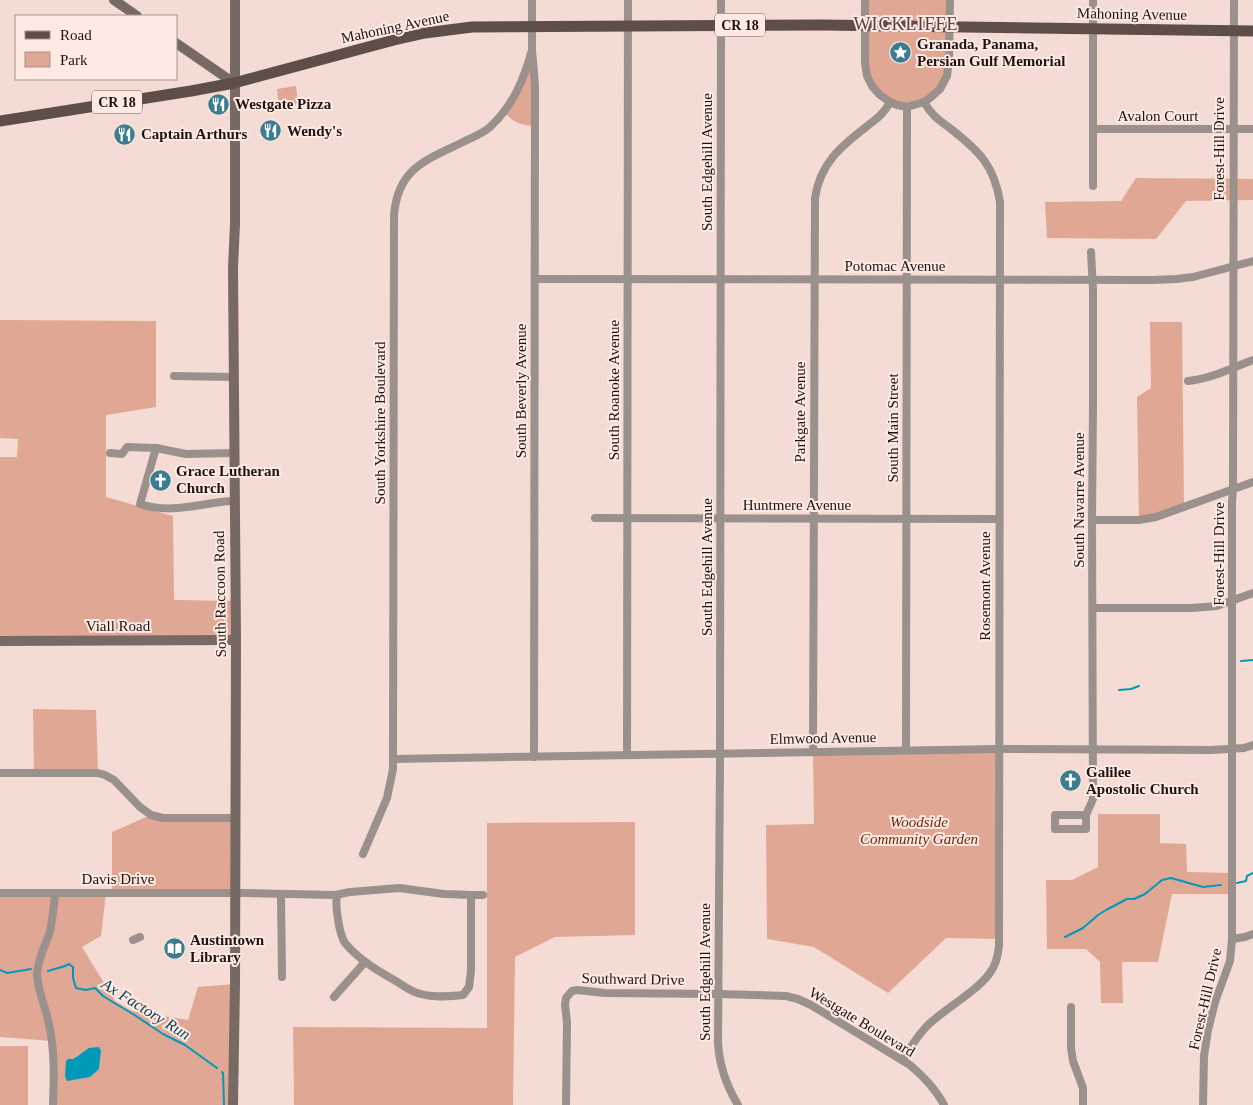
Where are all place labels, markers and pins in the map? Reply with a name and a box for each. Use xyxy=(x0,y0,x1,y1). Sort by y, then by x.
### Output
place label: Granada, Panama, Persian Gulf Memorial xyxy=(917,36,1065,69)
place icon: Granada, Panama, Persian Gulf Memorial xyxy=(889,41,913,65)
restaurant icon: Westgate Pizza xyxy=(207,92,231,116)
place label: Westgate Pizza xyxy=(235,96,332,112)
restaurant icon: Wendy's xyxy=(259,119,283,143)
restaurant icon: Captain Arthurs xyxy=(113,122,137,146)
place label: Wendy's xyxy=(287,123,342,139)
place label: Captain Arthurs xyxy=(141,126,247,142)
place label: Grace Lutheran Church xyxy=(176,463,280,496)
church icon: Grace Lutheran Church xyxy=(148,468,172,492)
place label: Galilee Apostolic Church xyxy=(1086,764,1199,797)
church icon: Galilee Apostolic Church xyxy=(1058,769,1082,793)
place label: Austintown Library xyxy=(190,932,265,965)
library icon: Austintown Library xyxy=(162,937,186,961)

